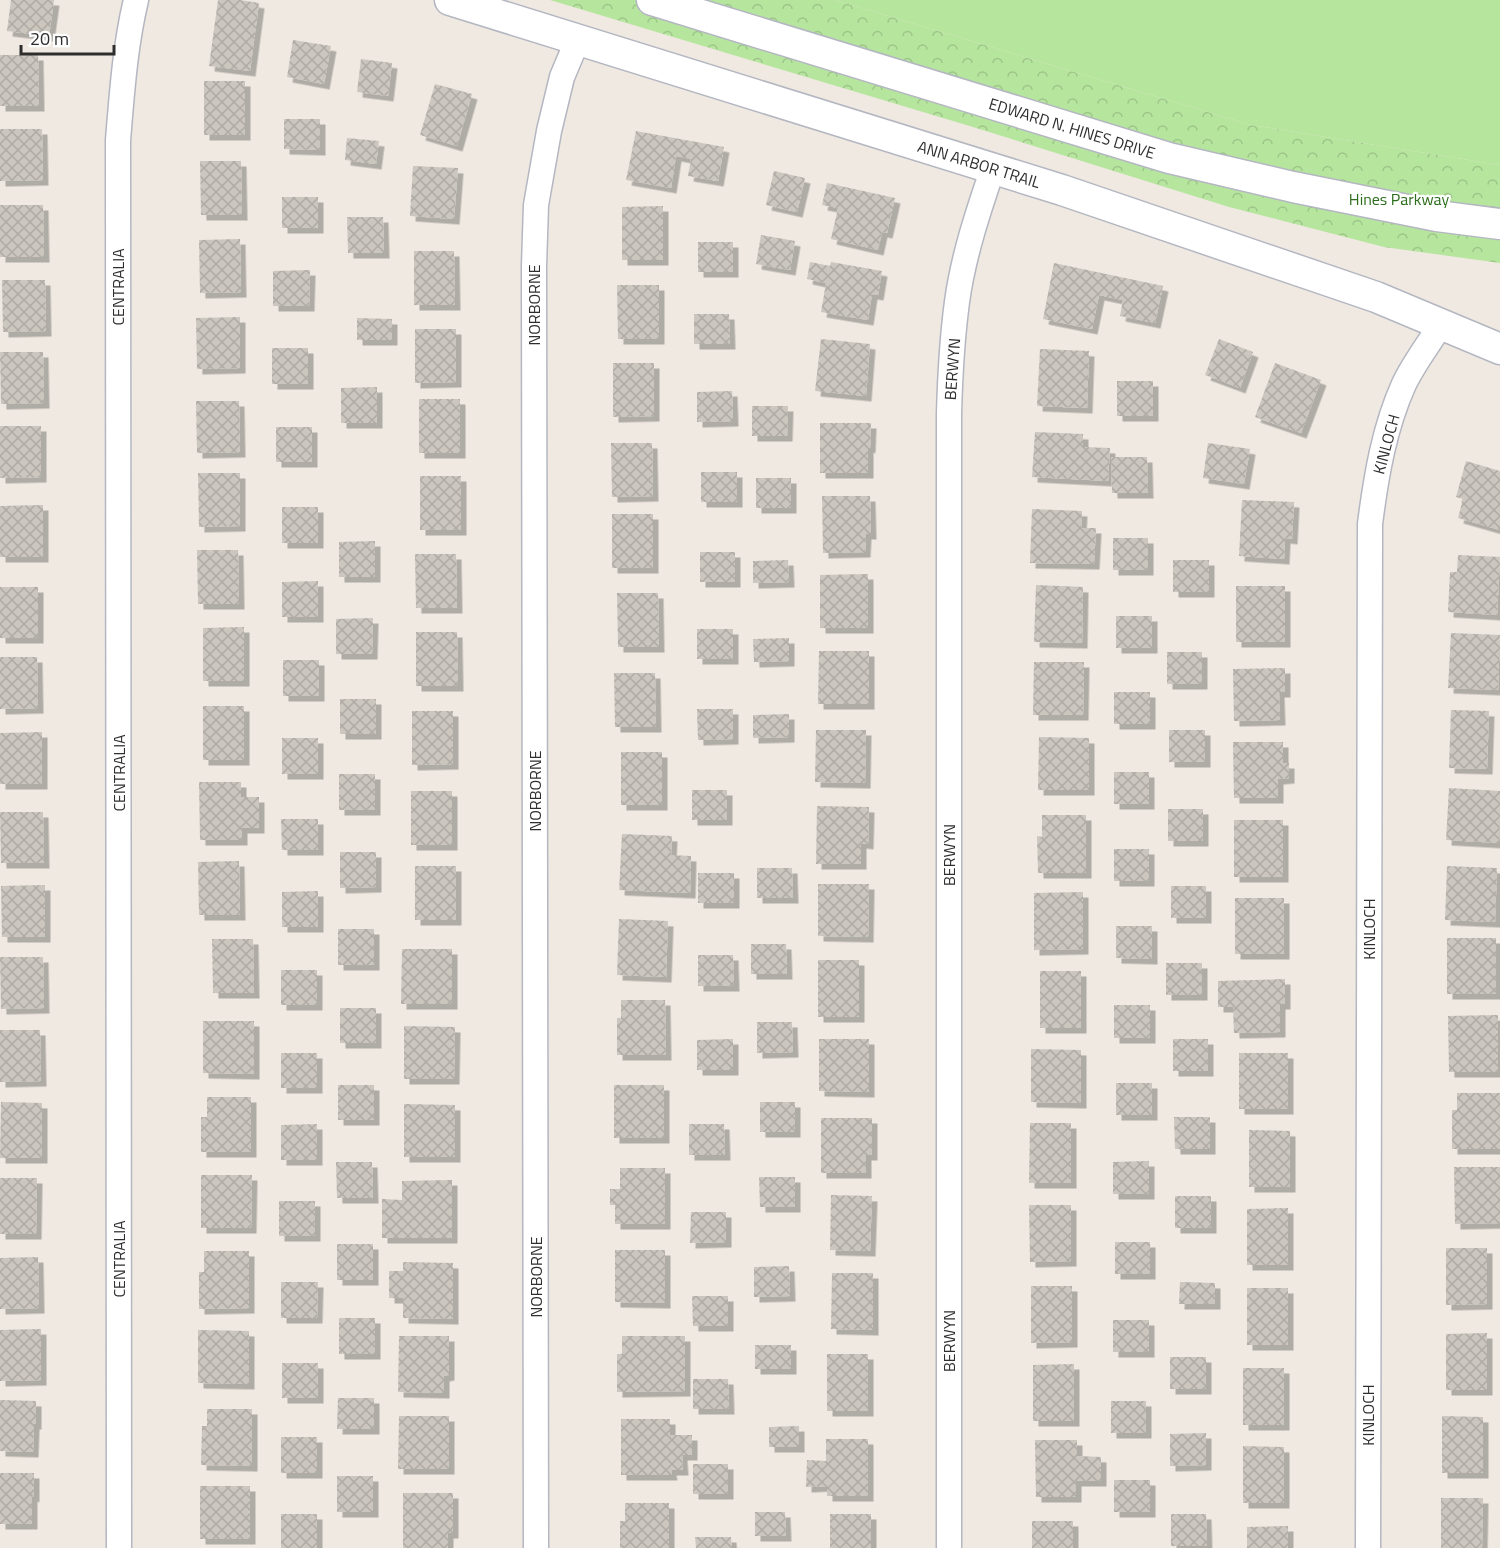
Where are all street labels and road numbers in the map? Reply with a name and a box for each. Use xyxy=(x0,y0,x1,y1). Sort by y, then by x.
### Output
street label: EDWARD N. HINES DRIVE xyxy=(986,91,1158,165)
street label: ANN ARBOR TRAIL xyxy=(915,134,1044,194)
street label: CENTRALIA xyxy=(106,248,130,326)
street label: NORBORNE xyxy=(522,264,546,346)
street label: BERWYN xyxy=(938,337,966,401)
street label: KINLOCH xyxy=(1366,411,1406,477)
street label: CENTRALIA xyxy=(107,734,131,812)
street label: NORBORNE xyxy=(523,750,547,832)
street label: BERWYN xyxy=(937,824,961,886)
street label: KINLOCH xyxy=(1357,898,1381,960)
street label: CENTRALIA xyxy=(107,1220,131,1298)
street label: NORBORNE xyxy=(524,1236,548,1318)
street label: BERWYN xyxy=(937,1310,961,1372)
street label: KINLOCH xyxy=(1356,1384,1380,1446)

